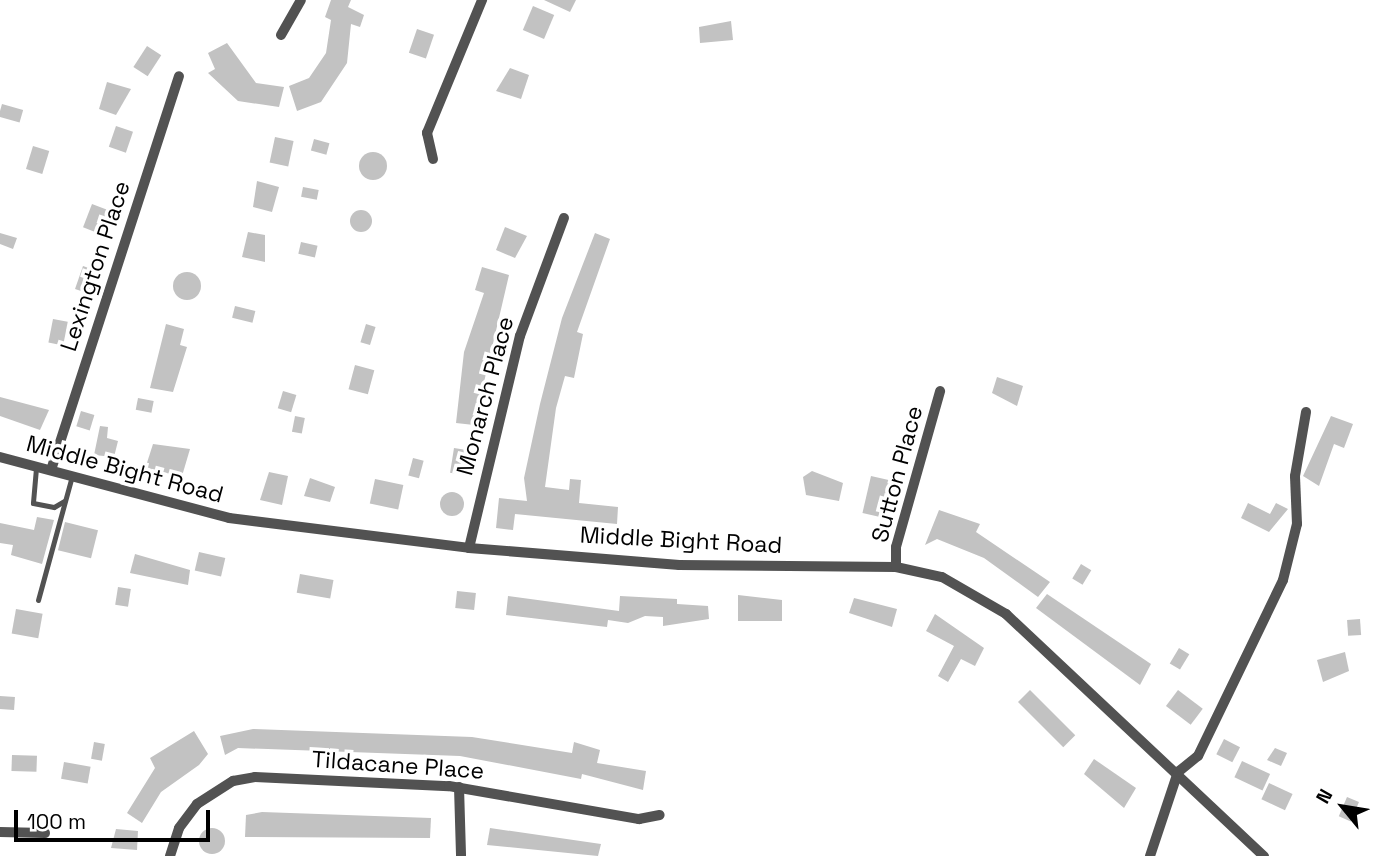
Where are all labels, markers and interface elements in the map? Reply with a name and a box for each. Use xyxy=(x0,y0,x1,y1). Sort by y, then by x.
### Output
street label: Lexington Place xyxy=(54,177,136,355)
street label: Monarch Place xyxy=(451,314,519,478)
street label: Sutton Place xyxy=(866,403,928,545)
street label: Middle Bight Road xyxy=(24,429,226,509)
street label: Middle Bight Road xyxy=(579,521,783,559)
street label: Tildacane Place xyxy=(311,745,485,785)
north arrow xyxy=(1308,772,1378,842)
text: N xyxy=(1310,784,1338,808)
scale bar xyxy=(18,796,214,840)
text: 100 m xyxy=(27,808,86,835)

